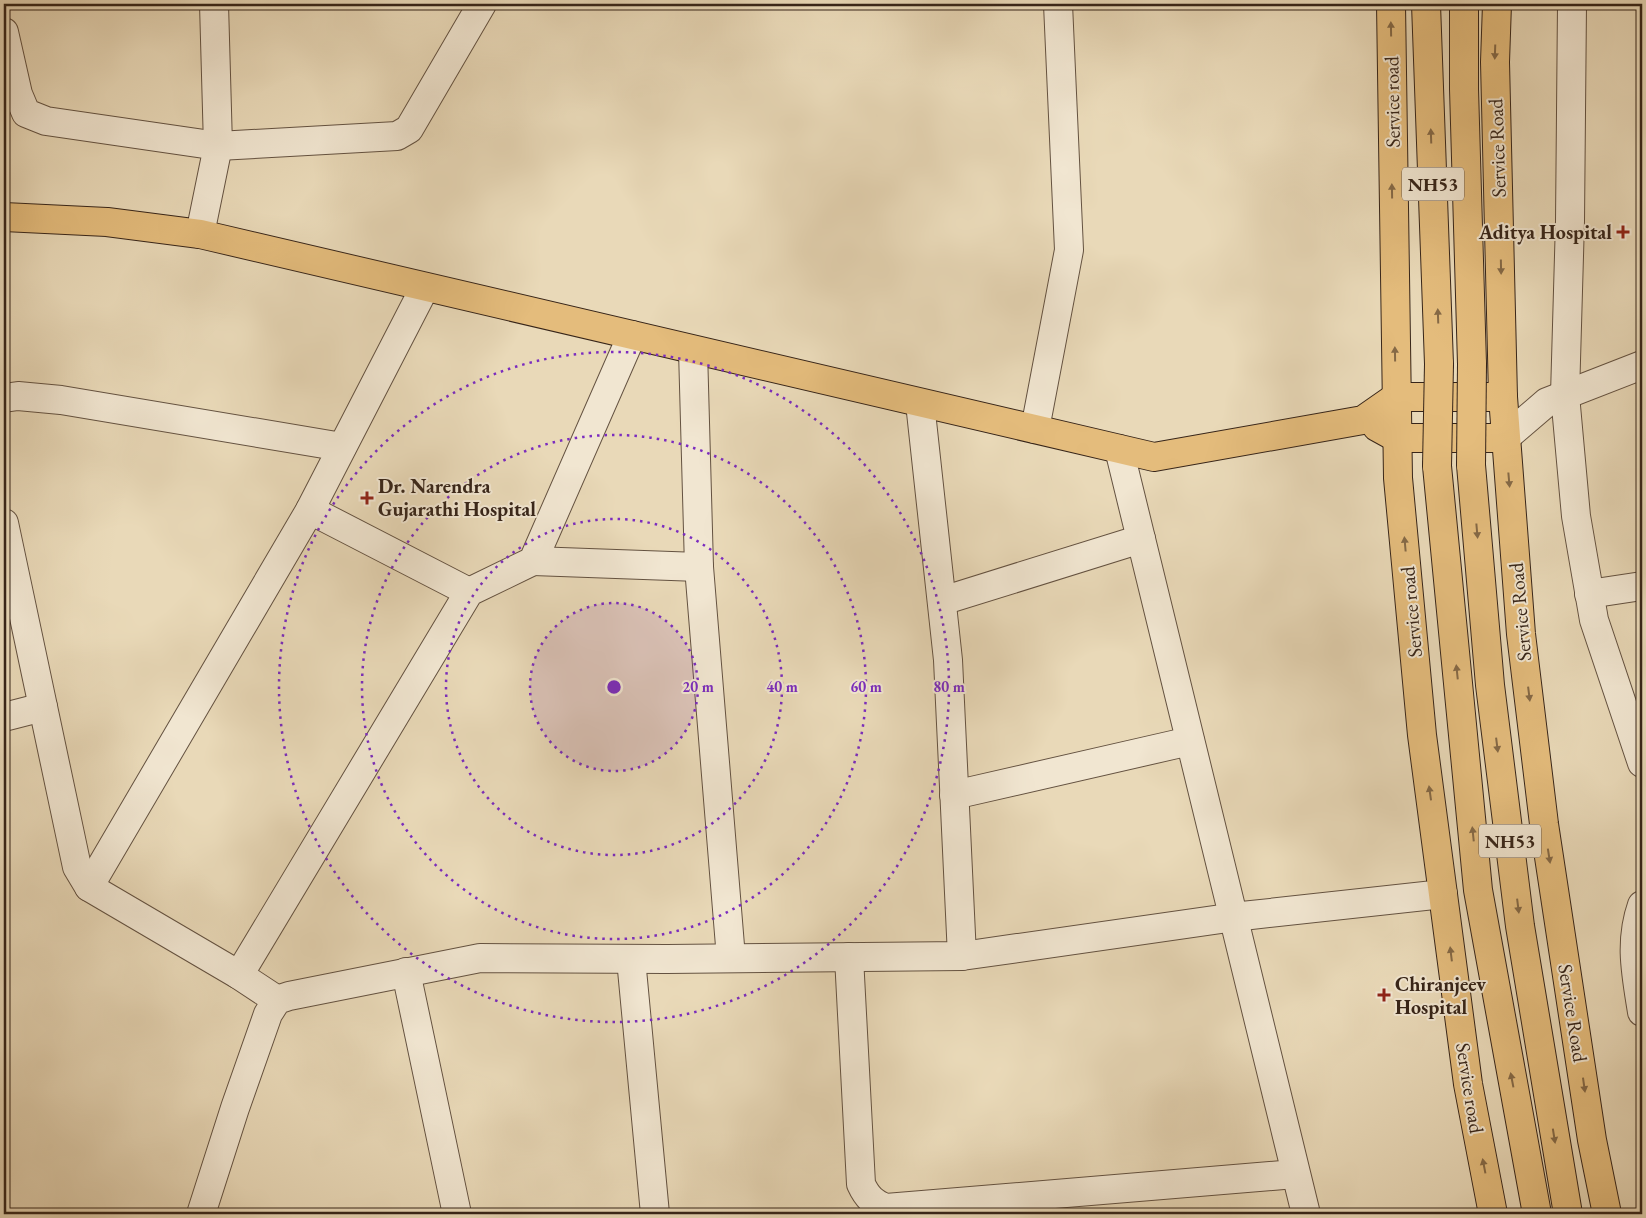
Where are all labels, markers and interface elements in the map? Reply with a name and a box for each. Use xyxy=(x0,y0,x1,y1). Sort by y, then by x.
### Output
one-way arrow xyxy=(1387,21,1395,37)
one-way arrow xyxy=(1491,45,1499,61)
street label: Service road xyxy=(1378,55,1406,148)
street label: Service Road xyxy=(1482,97,1512,198)
one-way arrow xyxy=(1427,127,1435,143)
road number: NH53 xyxy=(1402,168,1464,200)
one-way arrow xyxy=(1388,183,1396,199)
place label: Aditya Hospital xyxy=(1478,219,1612,245)
marker: Aditya Hospital xyxy=(1616,225,1630,239)
one-way arrow xyxy=(1497,260,1505,276)
one-way arrow xyxy=(1433,307,1441,323)
one-way arrow xyxy=(1391,346,1399,362)
place label: Dr. Narendra Gujarathi Hospital xyxy=(378,473,536,522)
one-way arrow xyxy=(1505,473,1513,489)
marker: Dr. Narendra Gujarathi Hospital xyxy=(360,491,374,505)
one-way arrow xyxy=(1473,523,1481,539)
one-way arrow xyxy=(1400,536,1408,552)
street label: Service Road xyxy=(1503,561,1537,662)
street label: Service road xyxy=(1394,565,1428,659)
one-way arrow xyxy=(1453,664,1461,680)
text: 20 m xyxy=(682,677,714,696)
text: 40 m xyxy=(766,677,798,696)
text: 60 m xyxy=(850,677,882,696)
text: 80 m xyxy=(933,677,965,696)
centre of rings xyxy=(605,678,623,696)
one-way arrow xyxy=(1525,687,1533,703)
one-way arrow xyxy=(1493,737,1501,753)
one-way arrow xyxy=(1426,785,1434,801)
road number: NH53 xyxy=(1479,824,1541,858)
one-way arrow xyxy=(1468,825,1476,841)
one-way arrow xyxy=(1546,848,1554,864)
one-way arrow xyxy=(1514,898,1522,914)
one-way arrow xyxy=(1447,946,1455,962)
street label: Service Road xyxy=(1552,962,1594,1065)
place label: Chiranjeev Hospital xyxy=(1395,971,1486,1020)
marker: Chiranjeev Hospital xyxy=(1377,988,1391,1002)
street label: Service road xyxy=(1450,1041,1490,1136)
one-way arrow xyxy=(1507,1072,1515,1088)
one-way arrow xyxy=(1580,1078,1588,1094)
one-way arrow xyxy=(1550,1128,1558,1144)
one-way arrow xyxy=(1480,1159,1488,1174)

